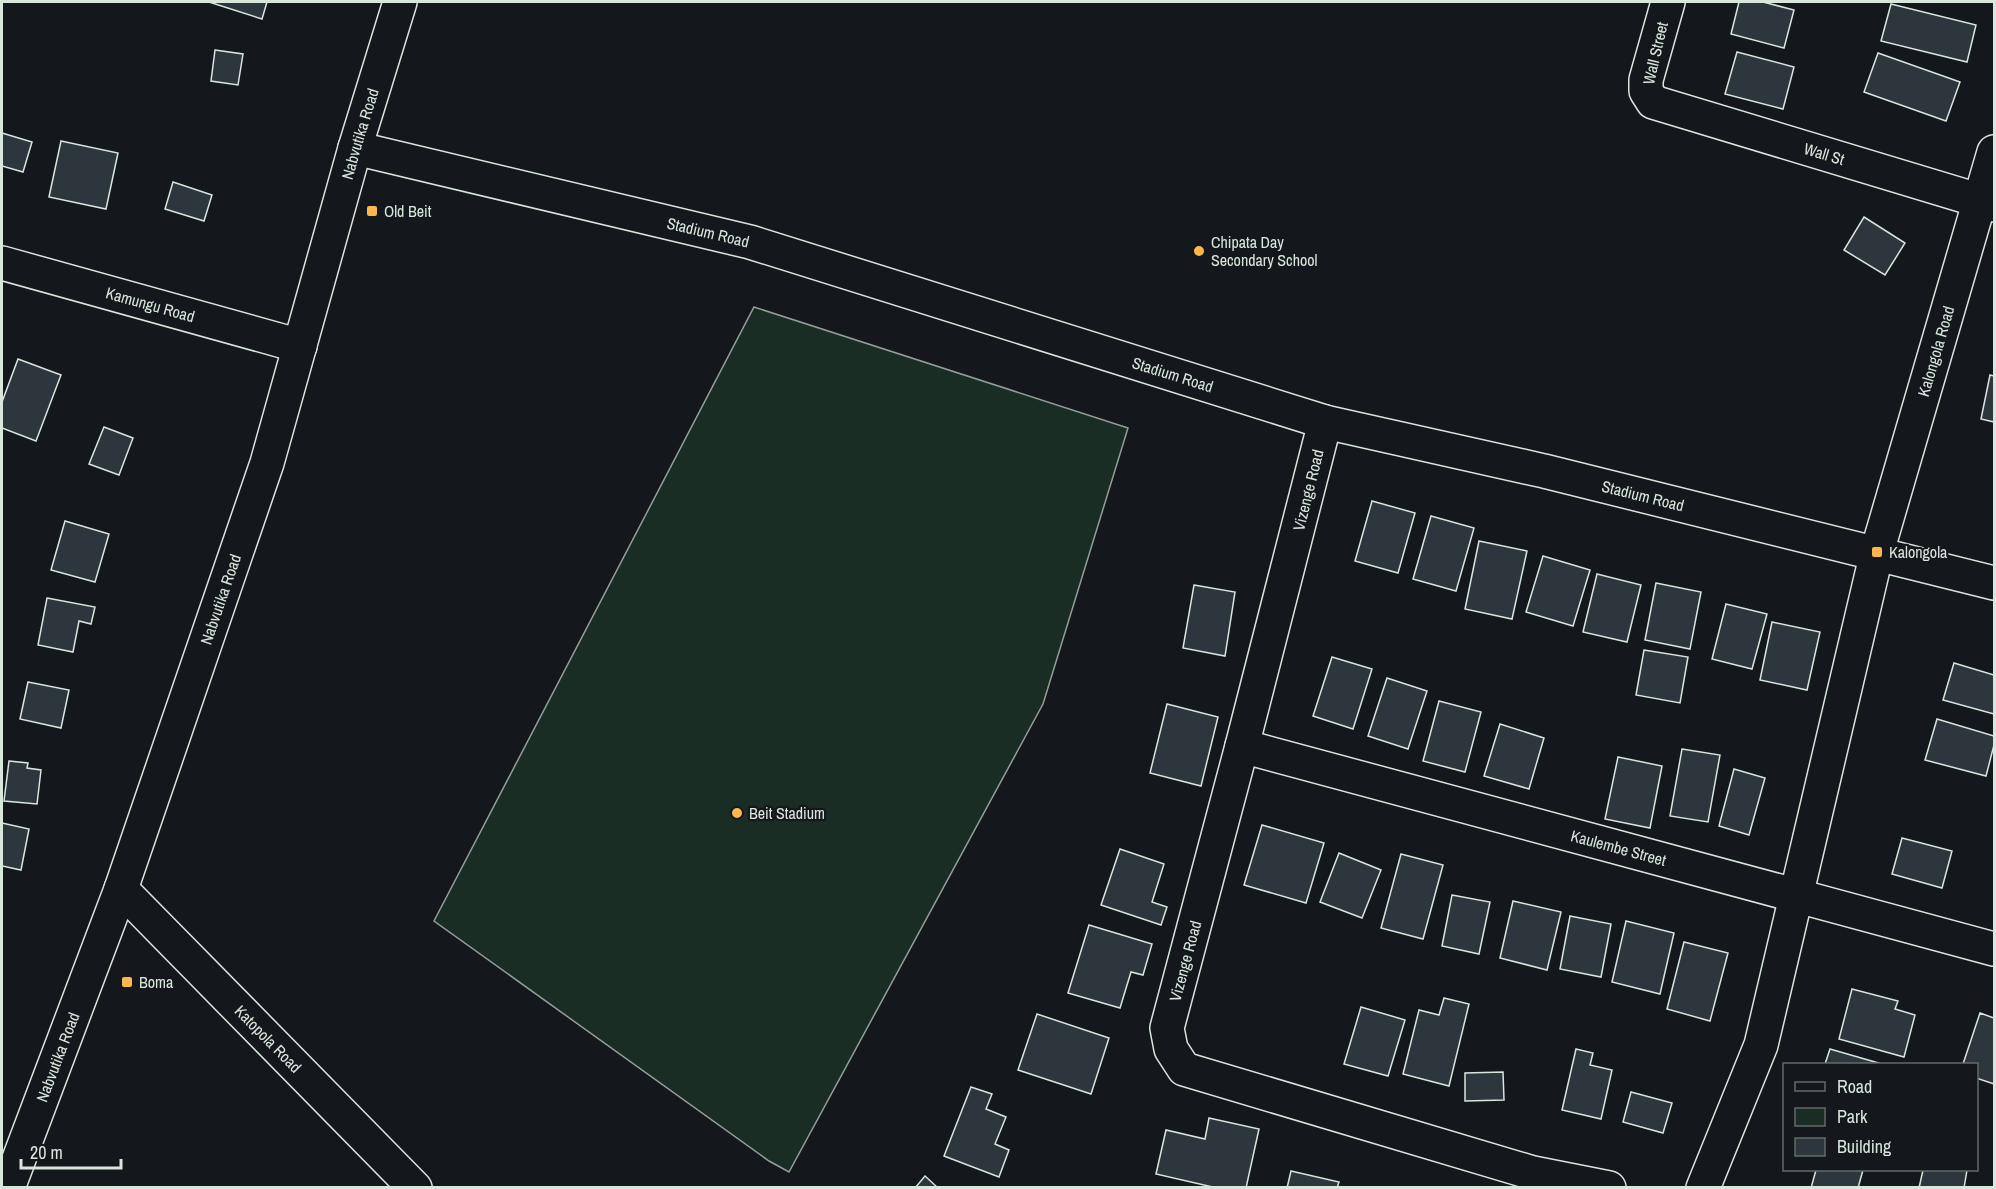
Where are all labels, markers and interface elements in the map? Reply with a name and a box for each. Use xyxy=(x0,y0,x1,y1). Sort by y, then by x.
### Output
street label: Wall Street xyxy=(1637,19,1673,87)
street label: Nabvutika Road xyxy=(336,85,384,182)
street label: Wall St xyxy=(1801,137,1847,170)
place label: Old Beit xyxy=(384,200,432,222)
marker: Old Beit xyxy=(365,204,379,218)
street label: Stadium Road xyxy=(665,212,752,252)
place label: Chipata Day Secondary School xyxy=(1211,231,1318,271)
marker: Chipata Day Secondary School xyxy=(1192,244,1206,258)
street label: Kamungu Road xyxy=(103,281,197,327)
street label: Kalongola Road xyxy=(1912,303,1959,399)
street label: Stadium Road xyxy=(1129,351,1216,397)
street label: Vizenge Road xyxy=(1287,447,1329,533)
street label: Stadium Road xyxy=(1600,475,1686,516)
place label: Kalongola xyxy=(1889,541,1948,563)
marker: Kalongola xyxy=(1870,545,1884,559)
street label: Nabvutika Road xyxy=(195,551,246,647)
place label: Beit Stadium xyxy=(749,802,825,824)
marker: Beit Stadium xyxy=(730,806,744,820)
street label: Kaulembe Street xyxy=(1568,824,1669,871)
street label: Vizenge Road xyxy=(1164,918,1206,1004)
place label: Boma xyxy=(139,971,174,993)
marker: Boma xyxy=(120,975,134,989)
street label: Katopola Road xyxy=(230,1000,307,1077)
street label: Nabvutika Road xyxy=(31,1009,84,1105)
legend xyxy=(1783,1063,1978,1171)
text: Road xyxy=(1837,1074,1872,1099)
text: Park xyxy=(1837,1104,1868,1129)
scale bar xyxy=(21,1132,122,1170)
text: Building xyxy=(1837,1134,1892,1159)
text: 20 m xyxy=(30,1140,63,1165)

